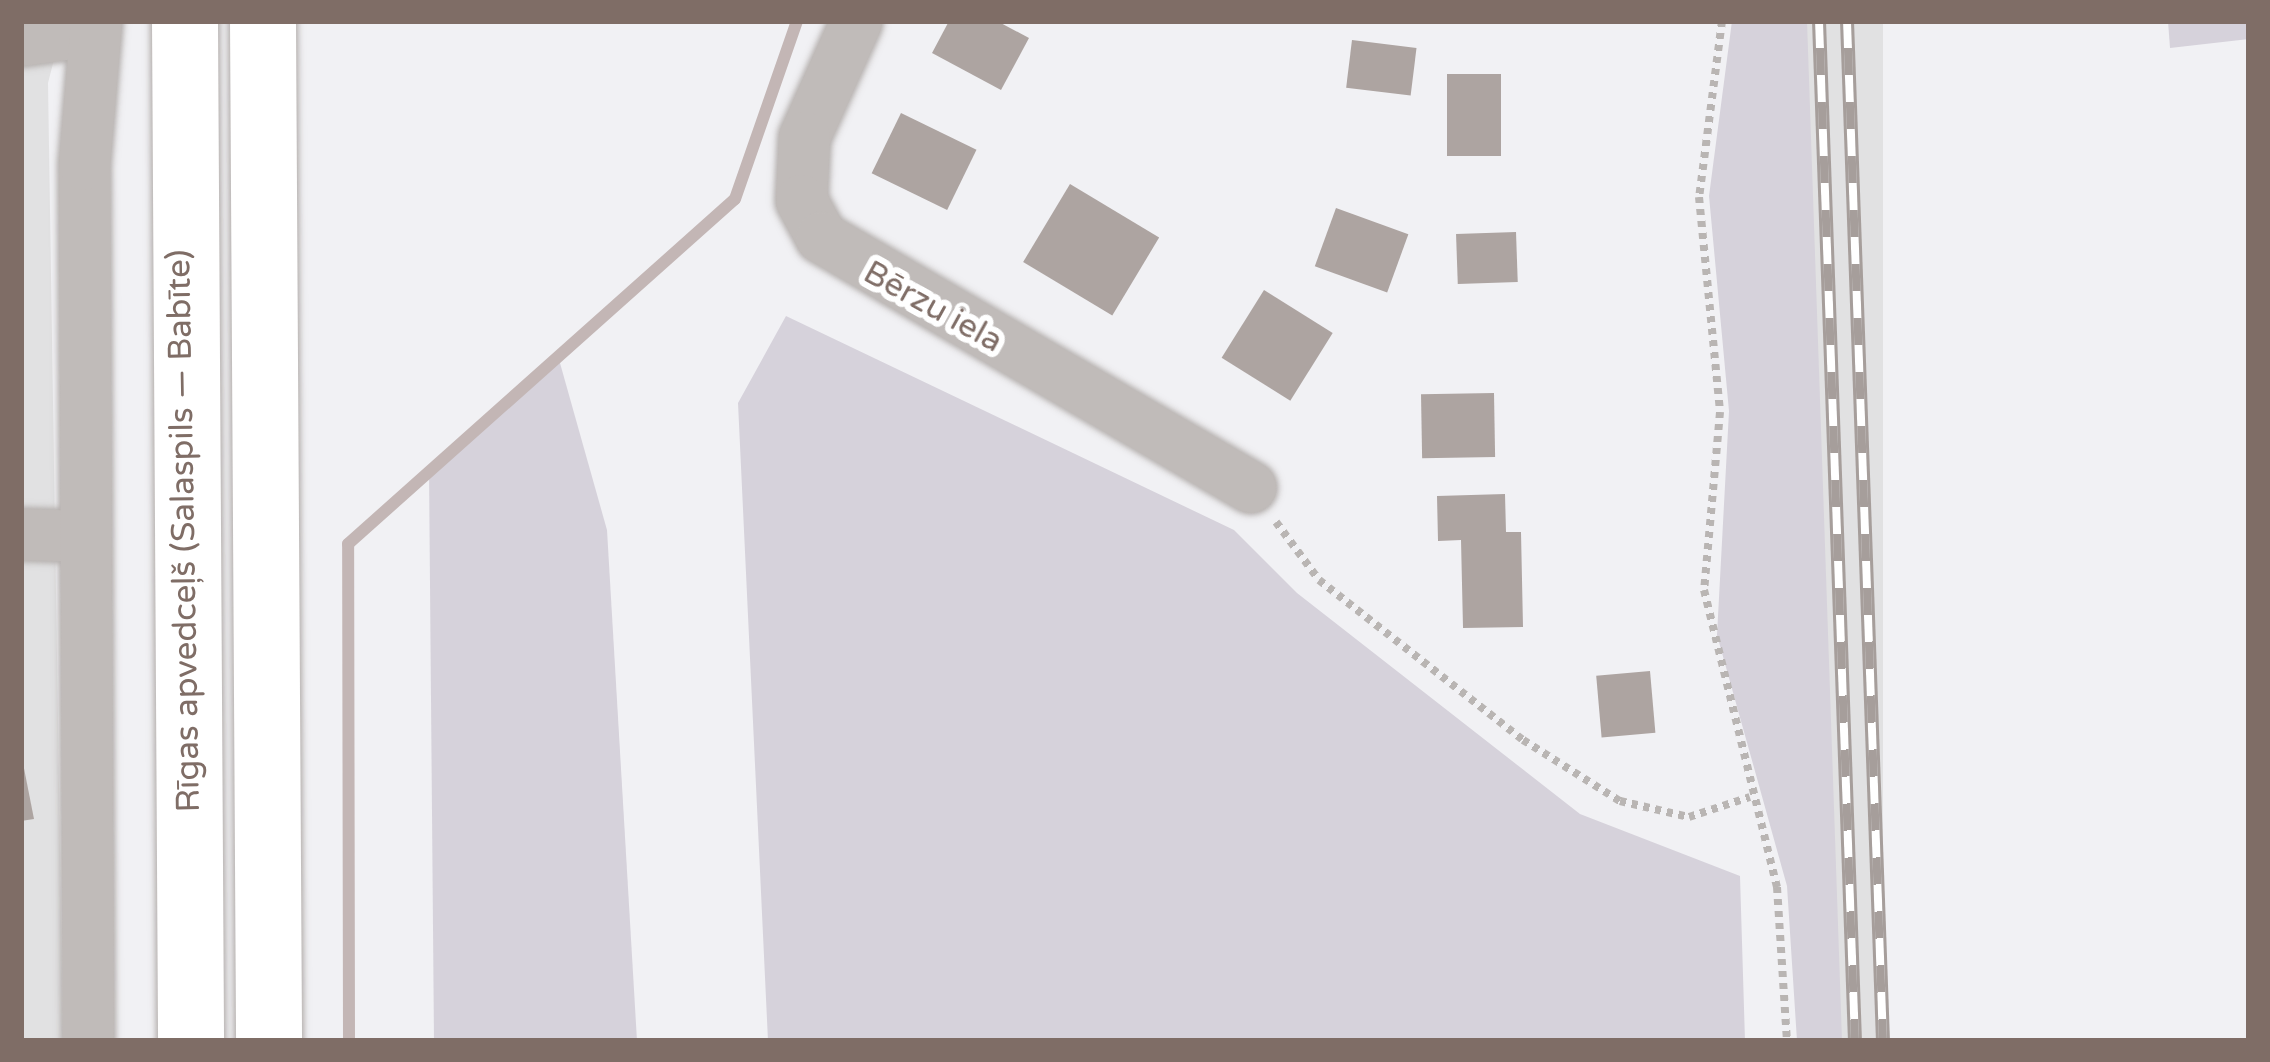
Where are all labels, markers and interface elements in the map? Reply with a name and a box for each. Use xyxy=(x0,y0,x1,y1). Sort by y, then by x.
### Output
street label: Rīgas apvedceļš (Salaspils — Babīte) xyxy=(159,249,209,813)
street label: Bērzu iela xyxy=(857,253,1009,361)

